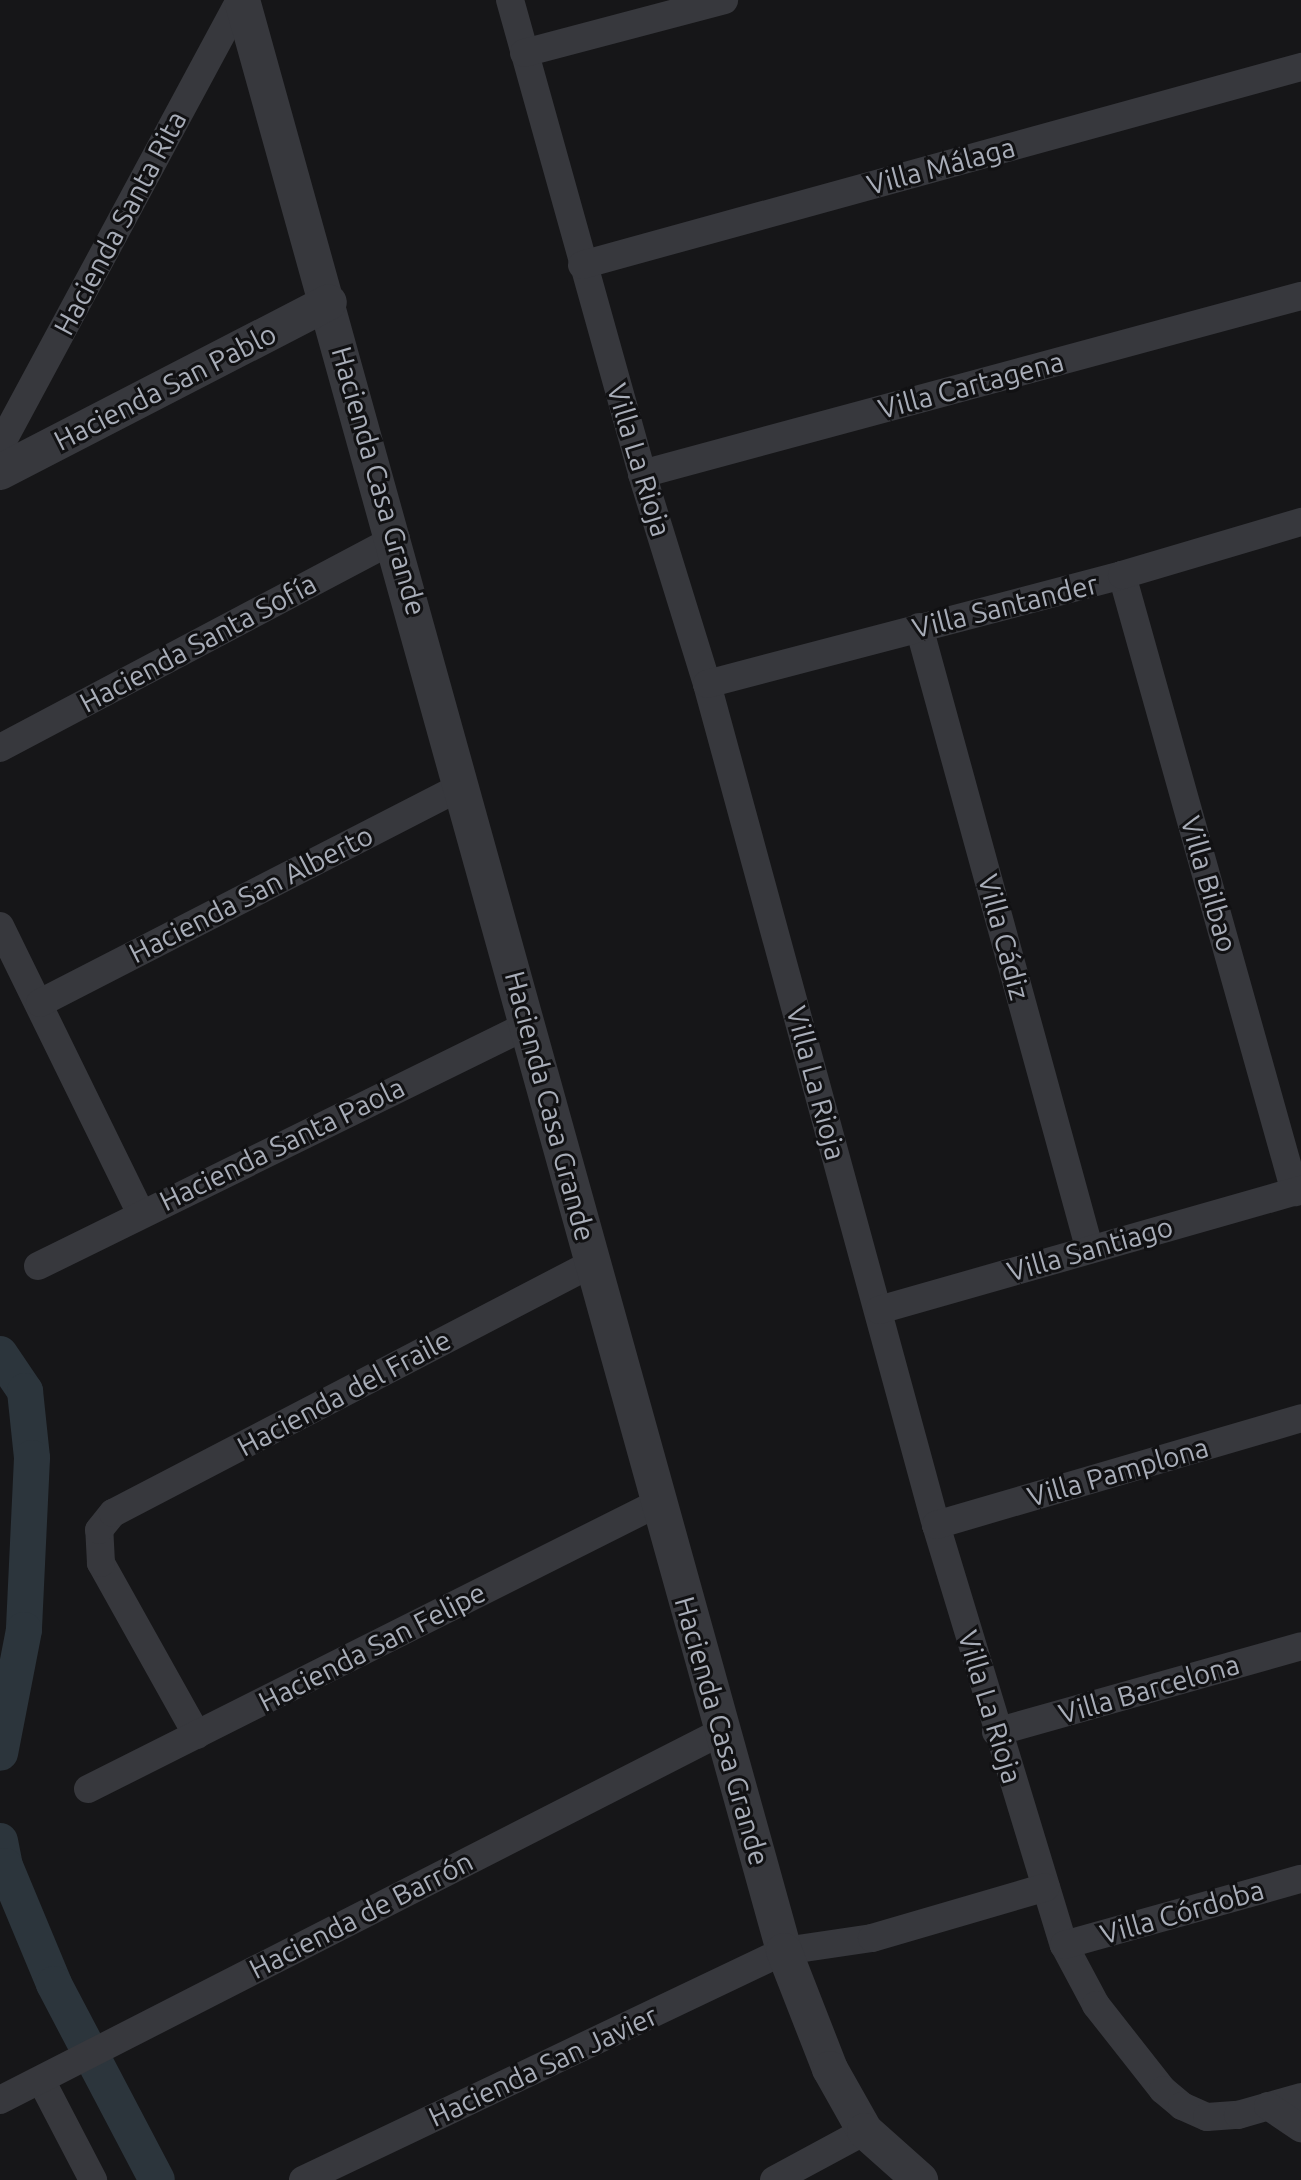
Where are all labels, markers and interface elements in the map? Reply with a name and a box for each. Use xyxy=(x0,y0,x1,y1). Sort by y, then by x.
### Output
street label: Hacienda Santa Rita xyxy=(47,105,193,341)
street label: Villa Málaga xyxy=(863,130,1019,202)
street label: Hacienda San Pablo xyxy=(48,316,282,458)
street label: Hacienda Casa Grande xyxy=(325,343,433,619)
street label: Villa Cartagena xyxy=(875,344,1067,426)
street label: Villa La Rioja xyxy=(600,380,678,540)
street label: Hacienda Santa Sofía xyxy=(74,566,322,720)
street label: Villa Santander xyxy=(909,567,1101,645)
street label: Villa Bilbao xyxy=(1174,812,1244,956)
street label: Hacienda San Alberto xyxy=(123,818,379,970)
street label: Villa Cádiz xyxy=(971,871,1037,1003)
street label: Hacienda Casa Grande xyxy=(498,967,602,1245)
street label: Villa La Rioja xyxy=(779,1002,853,1164)
street label: Hacienda Santa Paola xyxy=(154,1070,410,1218)
street label: Villa Santiago xyxy=(1003,1209,1177,1289)
street label: Hacienda del Fraile xyxy=(232,1323,456,1463)
street label: Villa Pamplona xyxy=(1024,1430,1212,1514)
street label: Hacienda San Felipe xyxy=(253,1575,491,1719)
street label: Hacienda Casa Grande xyxy=(668,1593,776,1869)
street label: Villa La Rioja xyxy=(951,1627,1029,1787)
street label: Villa Barcelona xyxy=(1055,1647,1243,1731)
street label: Hacienda de Barrón xyxy=(244,1844,478,1986)
street label: Villa Córdoba xyxy=(1096,1873,1268,1951)
street label: Hacienda San Javier xyxy=(423,1998,663,2134)

